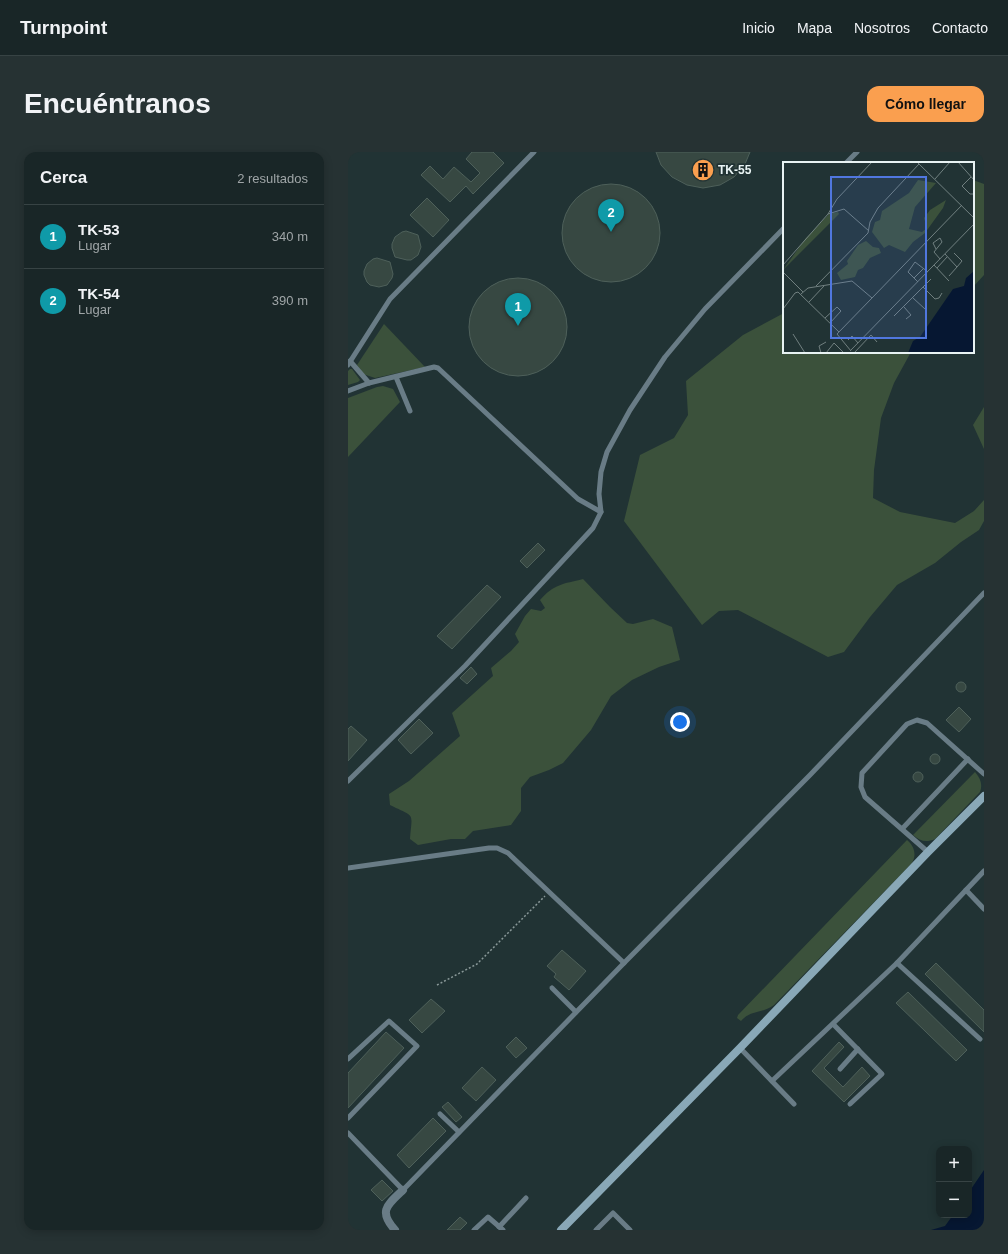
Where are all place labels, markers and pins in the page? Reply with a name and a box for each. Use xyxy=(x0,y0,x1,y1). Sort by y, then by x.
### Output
building icon: TK-55 xyxy=(690,157,716,183)
place label: TK-55 xyxy=(718,163,752,177)
pin: 2 xyxy=(598,199,624,232)
pin: 1 xyxy=(505,293,531,326)

